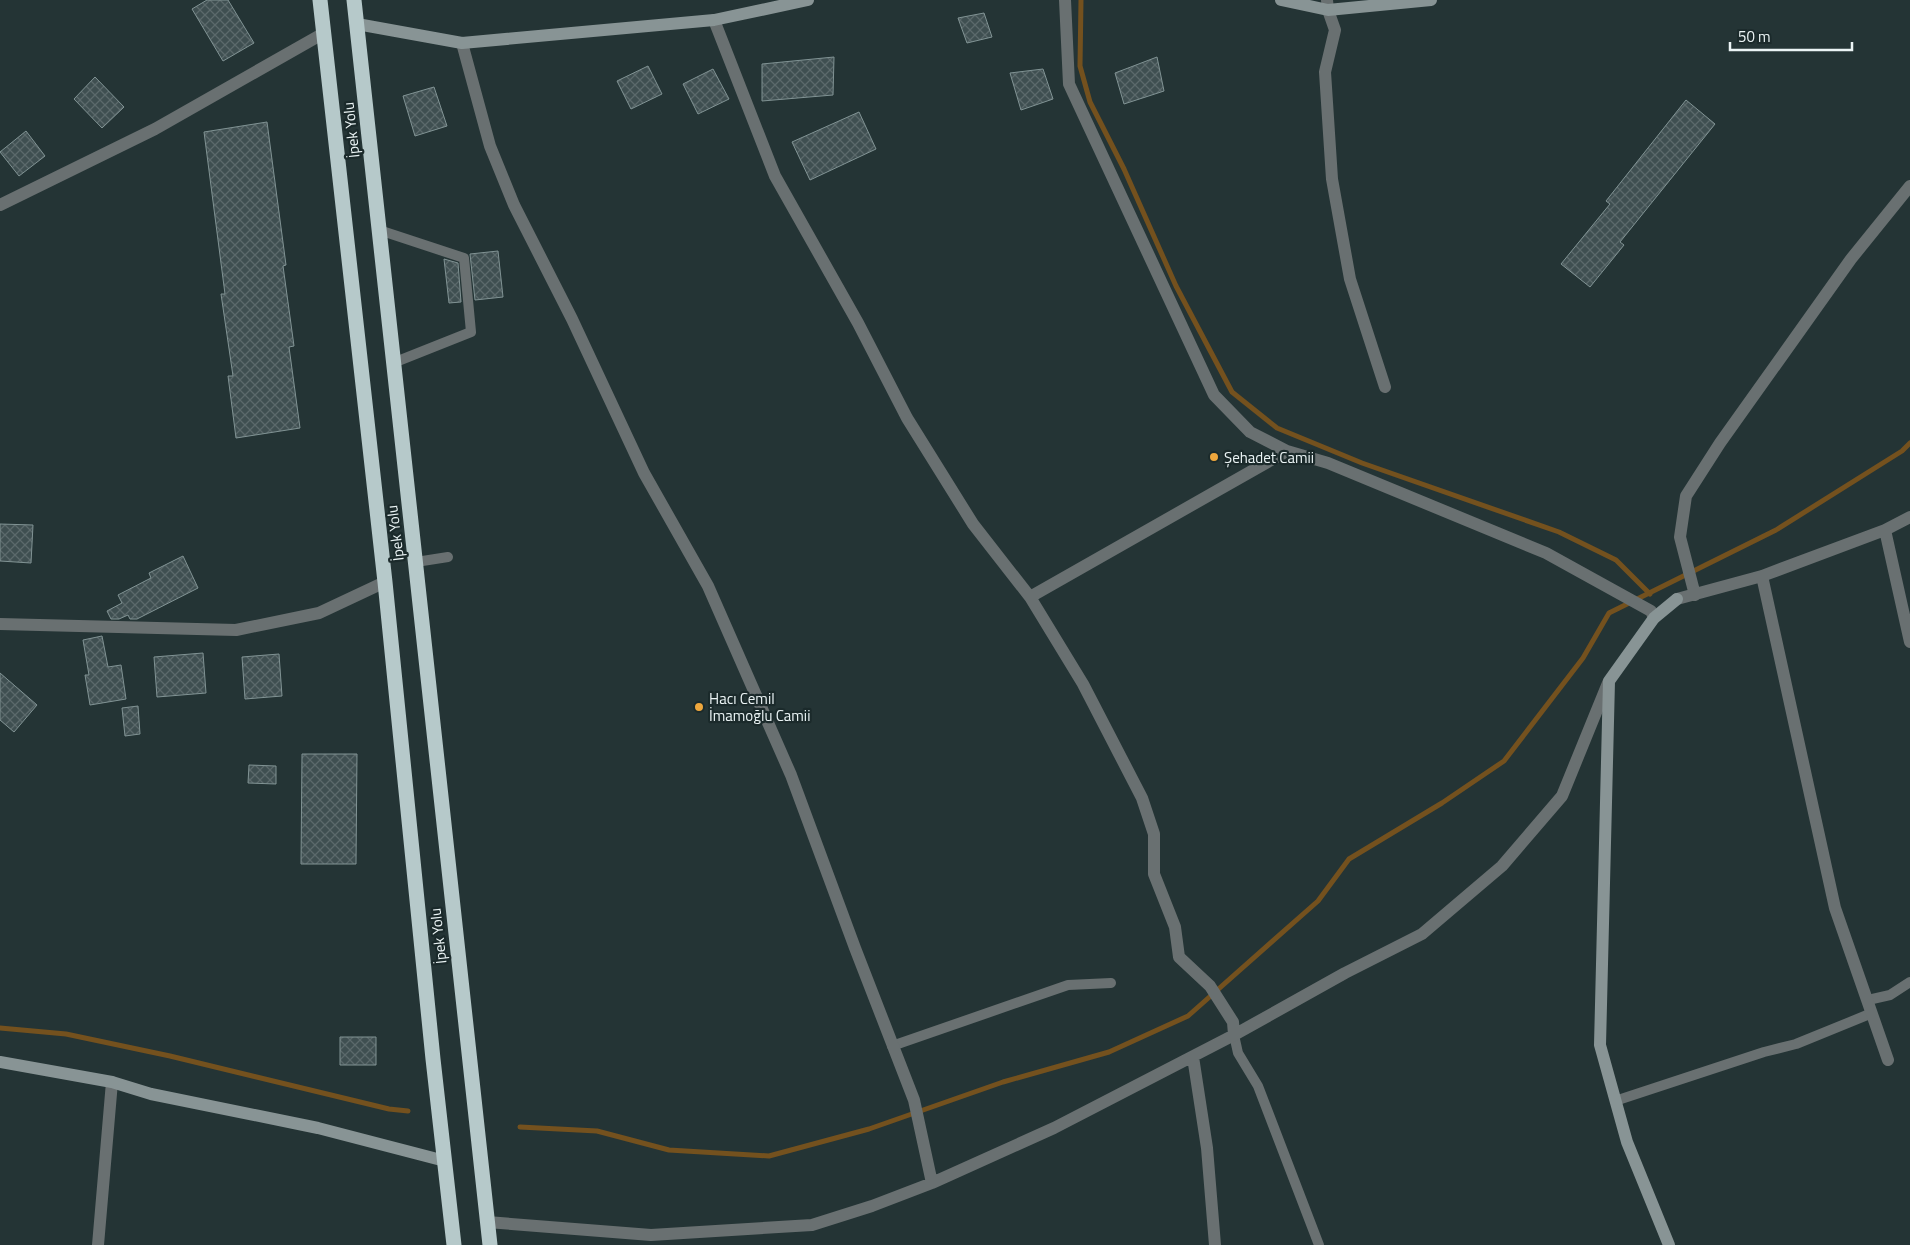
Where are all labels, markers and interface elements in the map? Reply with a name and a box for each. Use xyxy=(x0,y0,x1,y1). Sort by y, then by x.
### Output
scale bar xyxy=(1730,20,1852,52)
text: 50 m xyxy=(1738,25,1771,48)
street label: İpek Yolu xyxy=(337,101,365,159)
place label: Şehadet Camii xyxy=(1224,446,1314,469)
marker: Şehadet Camii xyxy=(1208,451,1220,463)
street label: İpek Yolu xyxy=(380,504,410,562)
place label: Hacı Cemil İmamoğlu Camii xyxy=(709,687,810,727)
marker: Hacı Cemil İmamoğlu Camii xyxy=(693,701,705,713)
street label: İpek Yolu xyxy=(424,907,452,965)

